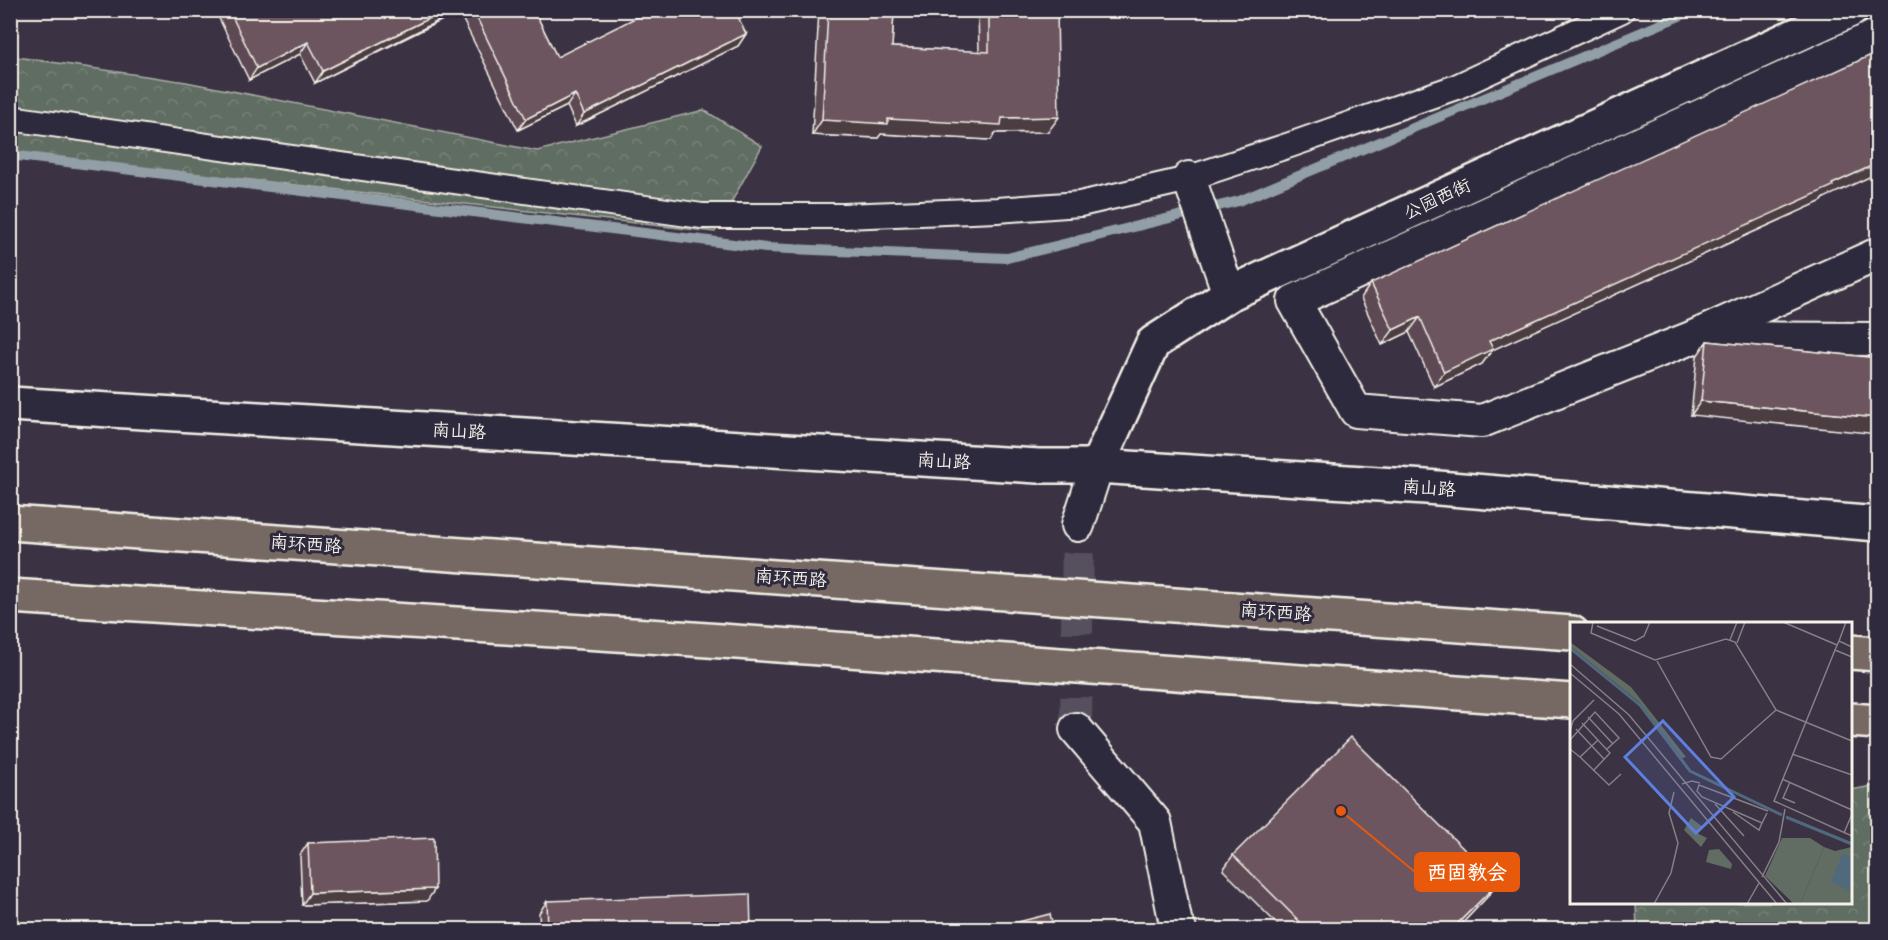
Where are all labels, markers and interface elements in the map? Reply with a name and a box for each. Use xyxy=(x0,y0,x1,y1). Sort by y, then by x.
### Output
street label: 公园西街 xyxy=(1399,173,1475,225)
street label: 南山路 xyxy=(431,418,487,444)
street label: 南山路 xyxy=(916,448,972,474)
street label: 南山路 xyxy=(1401,474,1457,502)
street label: 南环西路 xyxy=(269,530,343,558)
street label: 南环西路 xyxy=(754,564,828,592)
street label: 南环西路 xyxy=(1239,598,1313,626)
inset map xyxy=(1570,622,1852,904)
callout: 西固教会 xyxy=(1415,853,1519,891)
text: 西固教会 xyxy=(1427,859,1507,885)

